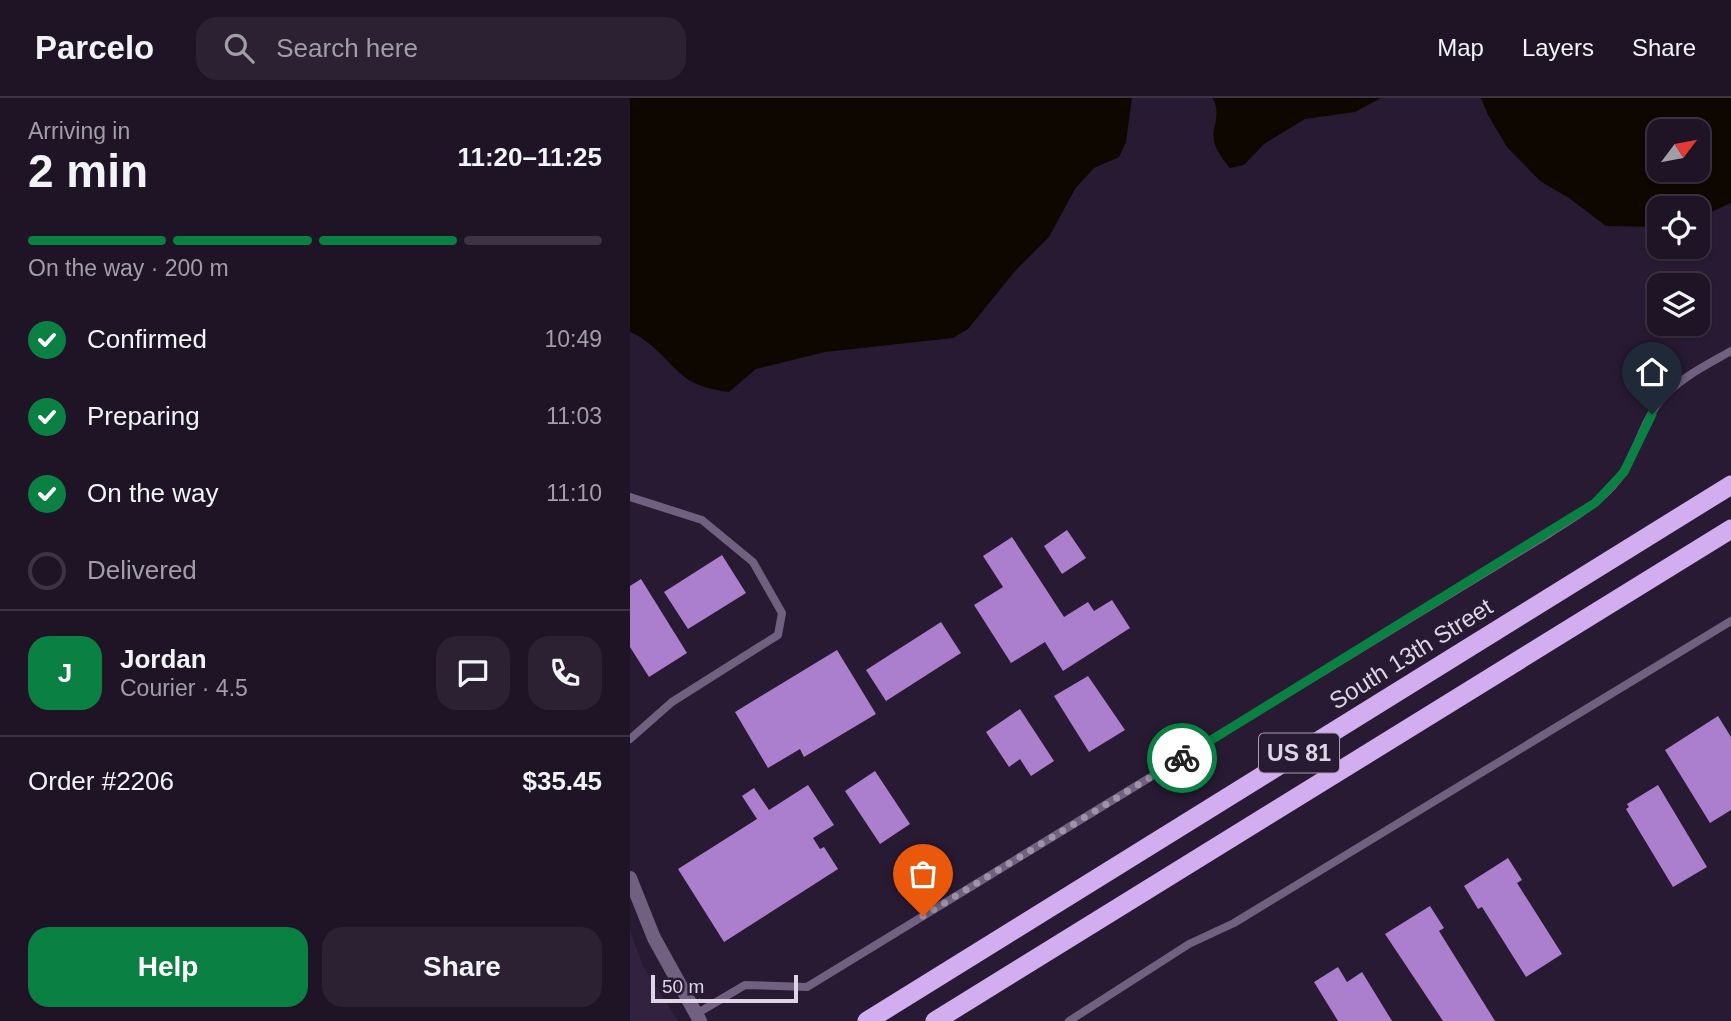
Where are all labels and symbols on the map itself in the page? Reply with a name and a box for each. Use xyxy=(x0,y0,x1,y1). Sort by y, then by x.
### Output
north arrow xyxy=(1647,119,1710,182)
pin xyxy=(1622,342,1682,414)
street label: South 13th Street xyxy=(1324,592,1497,715)
courier xyxy=(1147,723,1217,793)
road number: US 81 xyxy=(1259,734,1339,772)
pin xyxy=(893,844,953,916)
scale bar xyxy=(651,972,798,1004)

